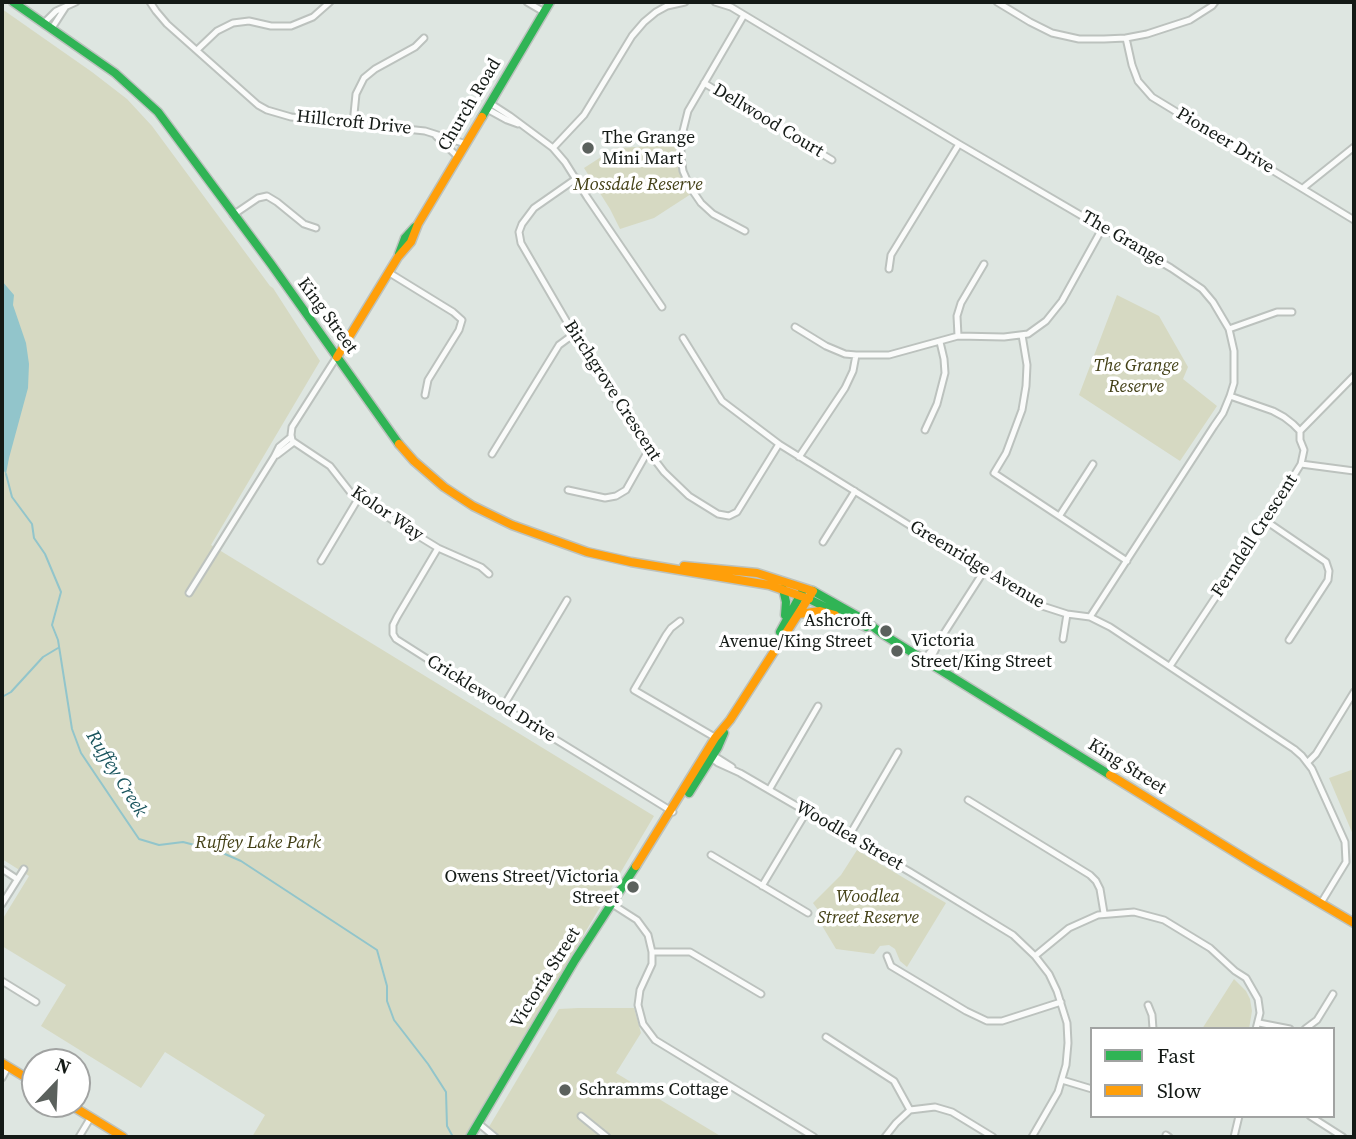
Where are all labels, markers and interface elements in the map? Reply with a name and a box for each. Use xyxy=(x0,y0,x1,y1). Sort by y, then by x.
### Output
street label: Church Road xyxy=(434,55,506,155)
street label: Dellwood Court xyxy=(709,79,827,163)
street label: Pioneer Drive xyxy=(1172,103,1278,179)
street label: Hillcroft Drive xyxy=(295,106,413,140)
place label: The Grange Mini Mart xyxy=(602,127,695,170)
marker: The Grange Mini Mart xyxy=(580,140,596,156)
park label: Mossdale Reserve xyxy=(574,174,702,196)
street label: The Grange xyxy=(1077,206,1169,272)
street label: King Street xyxy=(292,274,362,358)
street label: Birchgrove Crescent xyxy=(559,317,665,465)
park label: The Grange Reserve xyxy=(1094,355,1178,398)
street label: Ferndell Crescent xyxy=(1207,471,1303,601)
street label: Kolor Way xyxy=(347,482,427,546)
street label: Greenridge Avenue xyxy=(906,516,1048,614)
place label: Ashcroft Avenue/King Street xyxy=(719,610,872,652)
marker: Ashcroft Avenue/King Street xyxy=(878,623,894,639)
place label: Victoria Street/King Street xyxy=(911,630,1052,672)
marker: Victoria Street/King Street xyxy=(889,643,905,659)
street label: Cricklewood Drive xyxy=(422,651,560,747)
water label: Ruffey Creek xyxy=(80,727,152,821)
street label: King Street xyxy=(1084,734,1170,800)
street label: Woodlea Street xyxy=(792,797,906,875)
park label: Ruffey Lake Park xyxy=(195,832,321,854)
place label: Owens Street/Victoria Street xyxy=(445,866,619,908)
marker: Owens Street/Victoria Street xyxy=(625,879,641,895)
park label: Woodlea Street Reserve xyxy=(817,886,919,928)
street label: Victoria Street xyxy=(507,924,585,1032)
legend xyxy=(1090,1027,1335,1118)
text: Fast xyxy=(1157,1041,1195,1070)
north arrow xyxy=(21,1048,91,1118)
text: N xyxy=(52,1051,75,1080)
text: Slow xyxy=(1157,1076,1201,1105)
place label: Schramms Cottage xyxy=(579,1079,729,1101)
marker: Schramms Cottage xyxy=(557,1082,573,1098)

